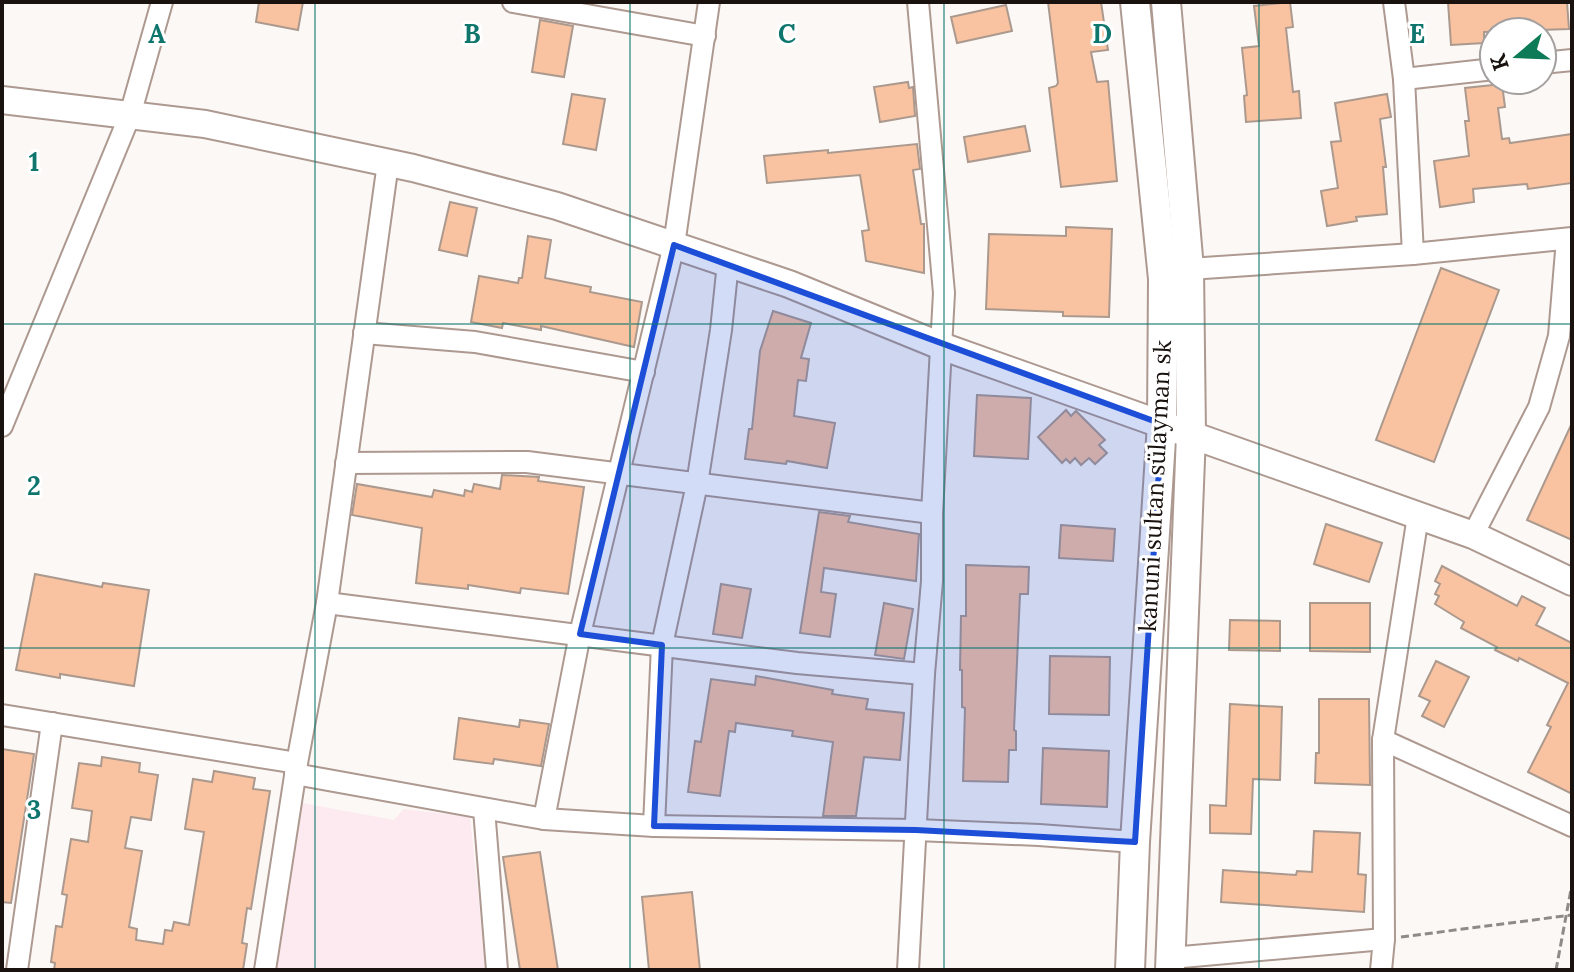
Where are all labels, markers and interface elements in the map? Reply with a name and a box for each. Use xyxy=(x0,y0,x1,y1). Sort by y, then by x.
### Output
north arrow xyxy=(1478,16,1558,96)
text: A xyxy=(148,17,166,50)
text: B xyxy=(463,17,481,50)
text: C xyxy=(778,17,796,50)
text: D xyxy=(1092,17,1112,50)
text: E xyxy=(1409,17,1425,50)
text: K xyxy=(1483,50,1515,74)
text: 1 xyxy=(29,145,39,178)
street label: kanuni sultan sülayman sk xyxy=(1132,339,1178,633)
text: 2 xyxy=(27,469,41,502)
text: 3 xyxy=(27,793,41,826)

